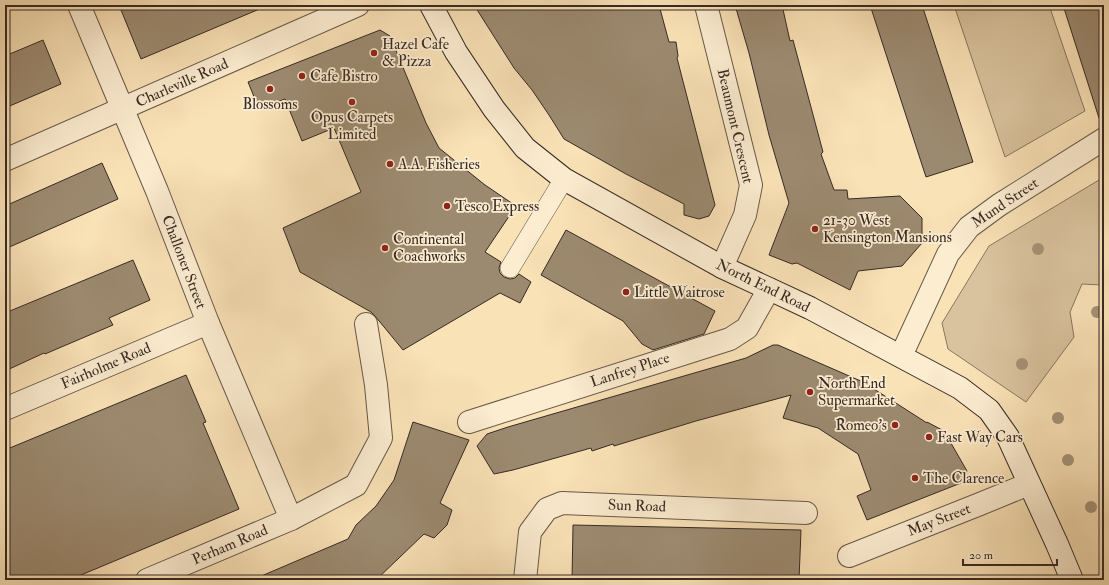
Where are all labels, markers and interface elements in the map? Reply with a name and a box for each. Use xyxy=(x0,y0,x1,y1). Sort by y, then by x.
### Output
place label: Hazel Cafe & Pizza xyxy=(382,35,449,71)
marker: Hazel Cafe & Pizza xyxy=(369,48,379,58)
street label: Charleville Road xyxy=(133,54,232,112)
place label: Cafe Bistro xyxy=(310,67,378,86)
street label: Beaumont Crescent xyxy=(713,67,757,185)
marker: Cafe Bistro xyxy=(297,71,307,81)
marker: Blossoms xyxy=(265,84,275,94)
place label: Blossoms xyxy=(242,95,298,114)
marker: Opus Carpets Limited xyxy=(347,97,357,107)
place label: Opus Carpets Limited xyxy=(311,108,393,144)
place label: A.A. Fisheries xyxy=(397,155,480,174)
marker: A.A. Fisheries xyxy=(385,159,395,169)
street label: Mund Street xyxy=(968,174,1042,232)
place label: Tesco Express xyxy=(455,197,539,217)
marker: Tesco Express xyxy=(442,201,452,211)
place label: 21-30 West Kensington Mansions xyxy=(823,211,952,247)
street label: Challoner Street xyxy=(157,212,211,312)
marker: 21-30 West Kensington Mansions xyxy=(810,224,820,234)
place label: Continental Coachworks xyxy=(393,230,465,266)
marker: Continental Coachworks xyxy=(380,243,390,253)
street label: North End Road xyxy=(713,255,814,317)
place label: Little Waitrose xyxy=(634,283,725,302)
marker: Little Waitrose xyxy=(621,287,631,297)
street label: Fairholme Road xyxy=(58,338,154,393)
street label: Lanfrey Place xyxy=(588,348,672,392)
place label: North End Supermarket xyxy=(818,374,895,411)
marker: North End Supermarket xyxy=(805,387,815,397)
place label: Romeo's xyxy=(835,416,887,435)
marker: Romeo's xyxy=(890,420,900,430)
place label: Fast Way Cars xyxy=(937,428,1023,447)
marker: Fast Way Cars xyxy=(924,432,934,442)
place label: The Clarence xyxy=(923,469,1004,488)
marker: The Clarence xyxy=(910,473,920,483)
street label: Sun Road xyxy=(608,495,667,517)
street label: May Street xyxy=(905,499,973,541)
street label: Perham Road xyxy=(189,520,271,569)
scale bar xyxy=(963,541,1057,567)
text: 20 m xyxy=(969,548,994,563)

